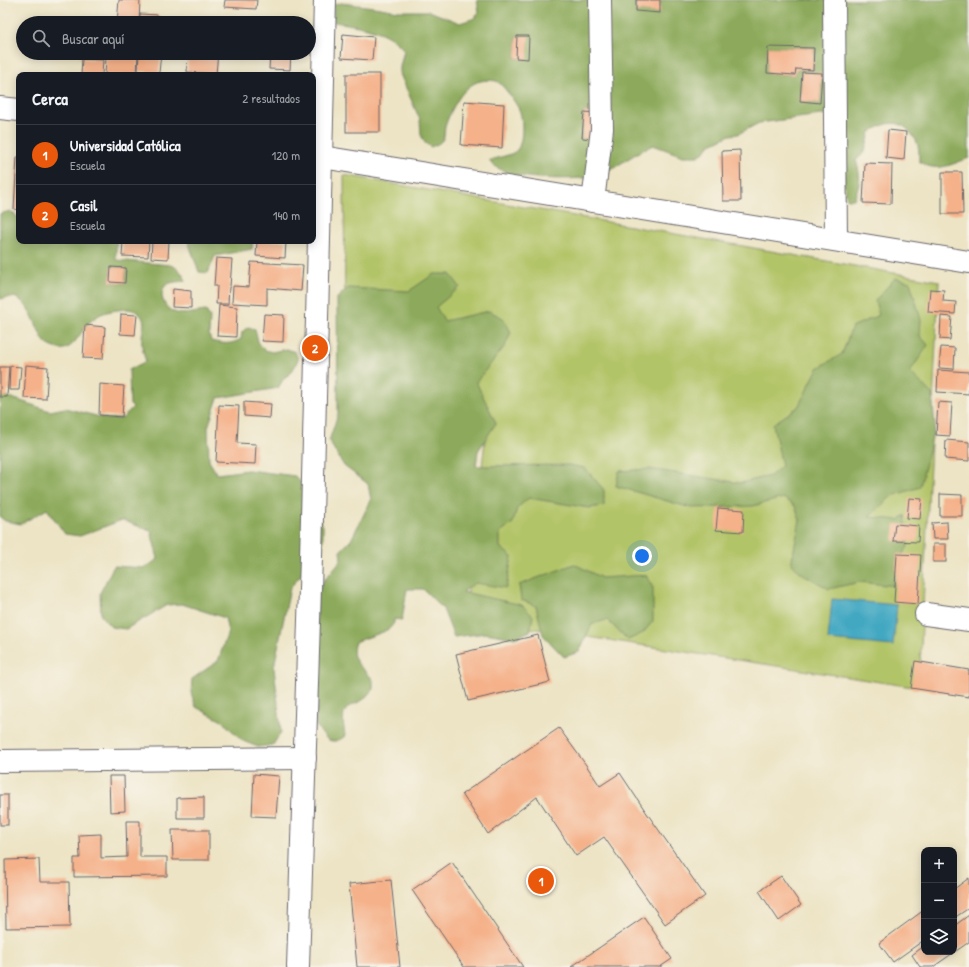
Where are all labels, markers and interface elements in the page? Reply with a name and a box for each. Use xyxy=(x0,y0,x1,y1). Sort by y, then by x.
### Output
search box xyxy=(16,16,316,60)
icon: search xyxy=(30,27,52,49)
text: Buscar aquí xyxy=(62,28,125,49)
text: Cerca xyxy=(32,87,68,110)
text: 2 resultados xyxy=(242,89,300,107)
text: Universidad Católica xyxy=(70,135,181,156)
text: 1 xyxy=(43,146,47,164)
text: 120 m xyxy=(272,146,300,164)
text: Escuela xyxy=(70,156,105,174)
text: Casil xyxy=(70,195,97,216)
text: 2 xyxy=(42,206,48,224)
text: 140 m xyxy=(273,206,300,224)
text: Escuela xyxy=(70,216,105,234)
pin: 2 xyxy=(302,333,328,363)
your location xyxy=(632,546,652,566)
map controls xyxy=(921,847,957,955)
button: + xyxy=(921,847,957,883)
pin: 1 xyxy=(528,866,554,896)
button: − xyxy=(921,883,957,919)
button: layers xyxy=(921,919,957,955)

